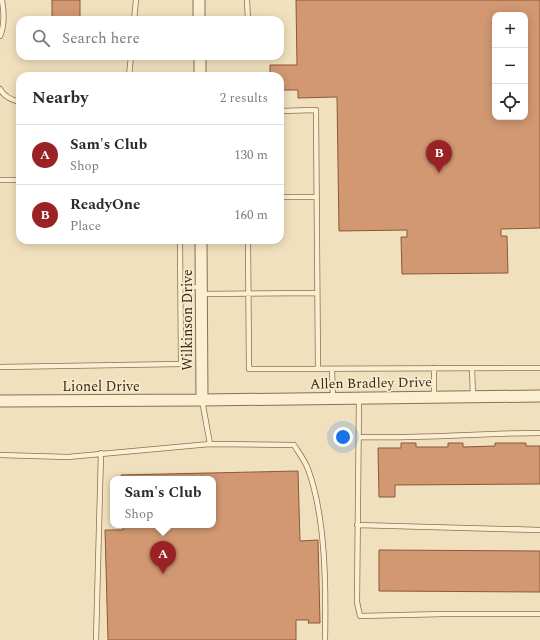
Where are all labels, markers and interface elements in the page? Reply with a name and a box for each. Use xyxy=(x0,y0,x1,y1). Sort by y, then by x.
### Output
map controls xyxy=(492,12,528,120)
button: + xyxy=(492,12,528,48)
search box xyxy=(16,16,284,60)
icon: search xyxy=(30,27,52,49)
text: Search here xyxy=(62,27,140,50)
button: − xyxy=(492,48,528,84)
button: locate xyxy=(492,84,528,120)
text: Nearby xyxy=(32,85,88,111)
text: 2 results xyxy=(220,88,268,108)
text: Sam's Club xyxy=(70,133,147,156)
pin: B xyxy=(426,140,452,173)
text: A xyxy=(40,145,50,165)
text: 130 m xyxy=(234,145,268,165)
text: Shop xyxy=(70,156,99,176)
text: ReadyOne xyxy=(70,193,140,216)
text: B xyxy=(40,205,50,225)
text: 160 m xyxy=(234,205,268,225)
text: Place xyxy=(70,216,101,236)
street label: Wilkinson Drive xyxy=(177,269,198,371)
street label: Allen Bradley Drive xyxy=(310,371,432,395)
street label: Lionel Drive xyxy=(62,376,140,397)
your location xyxy=(333,427,353,447)
popup xyxy=(110,476,216,528)
text: Sam's Club xyxy=(124,481,202,504)
text: Shop xyxy=(124,504,153,524)
pin: A xyxy=(150,541,176,574)

